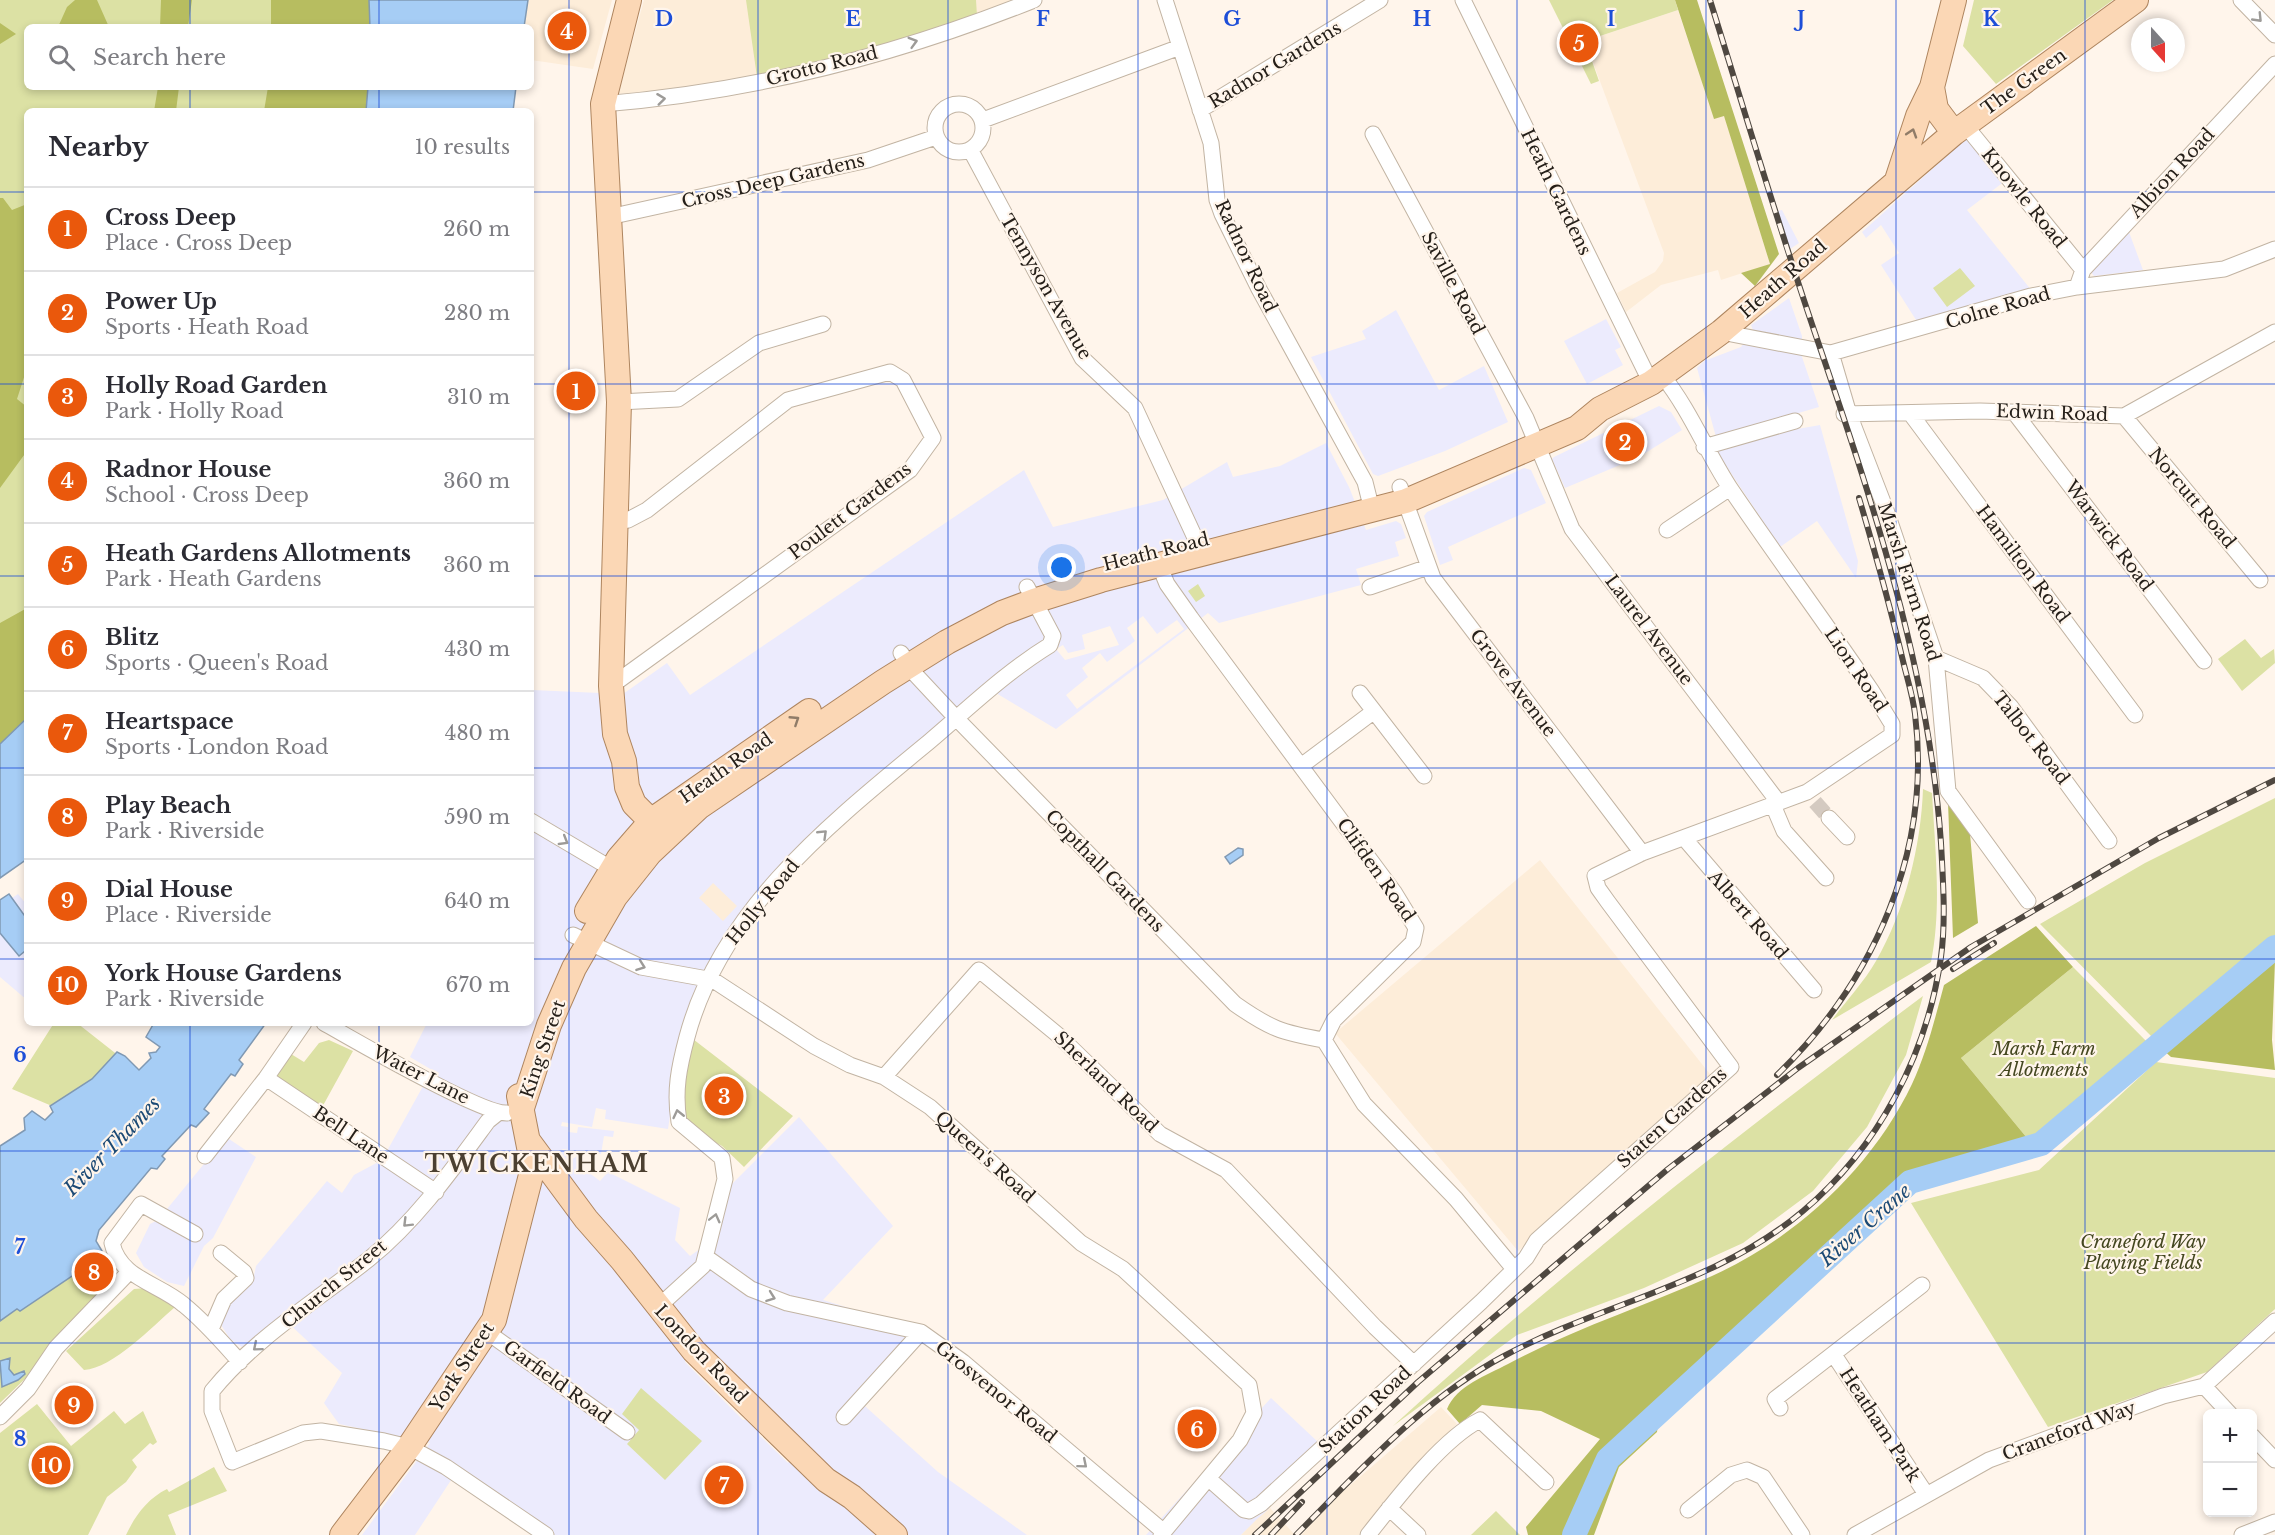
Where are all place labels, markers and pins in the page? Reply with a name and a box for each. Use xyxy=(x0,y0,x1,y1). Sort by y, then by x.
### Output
pin: 4 xyxy=(548,9,586,54)
pin: 5 xyxy=(1560,20,1598,66)
pin: 1 xyxy=(556,368,596,414)
pin: 2 xyxy=(1606,420,1644,464)
pin: 3 xyxy=(704,1074,744,1118)
pin: 8 xyxy=(74,1250,113,1294)
pin: 9 xyxy=(54,1382,94,1428)
pin: 6 xyxy=(1178,1406,1216,1452)
pin: 10 xyxy=(32,1442,70,1488)
pin: 7 xyxy=(704,1462,744,1508)

